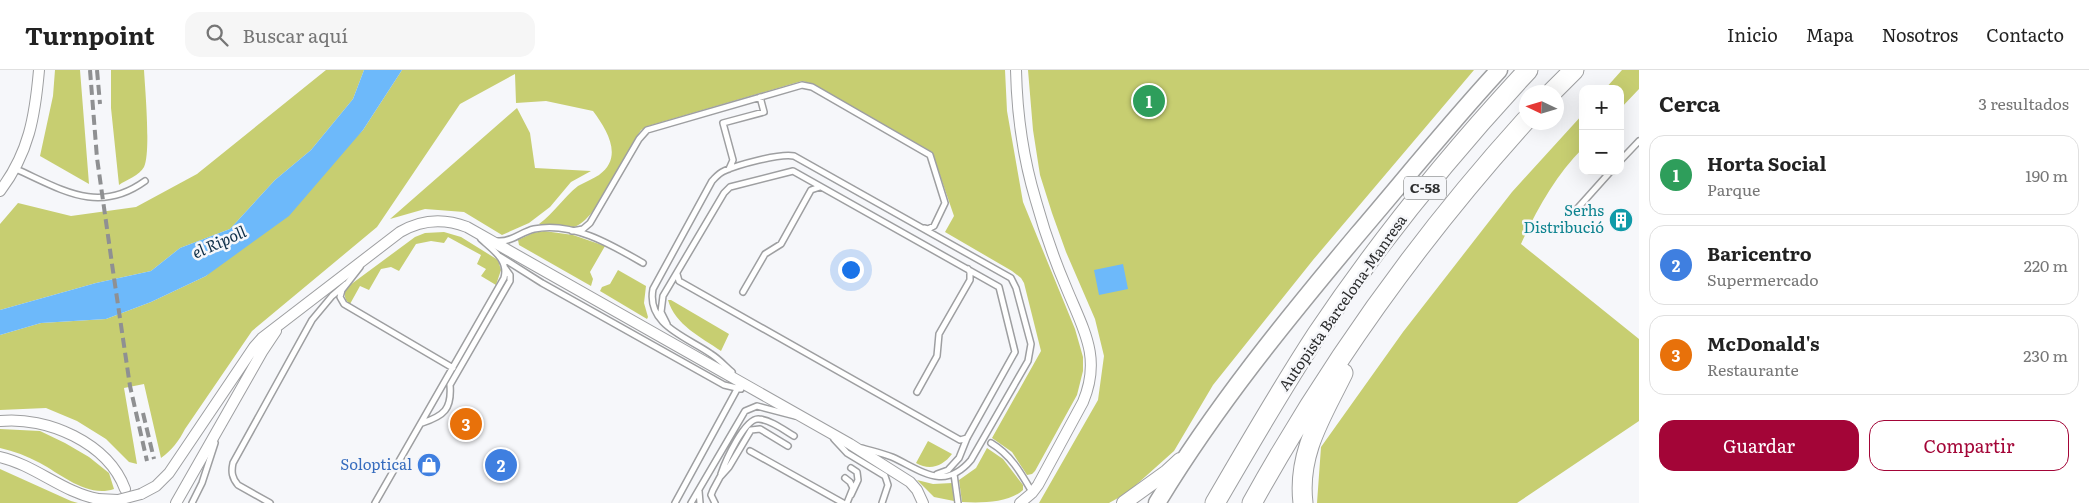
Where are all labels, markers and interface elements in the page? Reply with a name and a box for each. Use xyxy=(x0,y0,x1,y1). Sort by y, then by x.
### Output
search box xyxy=(185,12,535,57)
text: Turnpoint xyxy=(25,17,155,52)
icon: search xyxy=(203,21,231,49)
text: Buscar aquí xyxy=(243,21,348,49)
text: Inicio xyxy=(1727,21,1778,48)
text: Mapa xyxy=(1806,21,1854,48)
text: Nosotros xyxy=(1882,21,1958,48)
text: Contacto xyxy=(1986,21,2064,48)
pin: 1 xyxy=(1133,82,1165,120)
north arrow xyxy=(1519,85,1564,130)
map controls xyxy=(1579,85,1624,175)
button: + xyxy=(1579,85,1624,130)
text: Cerca xyxy=(1659,87,1720,118)
text: 3 resultados xyxy=(1978,91,2069,115)
button: − xyxy=(1579,130,1624,175)
text: Horta Social xyxy=(1707,149,1826,177)
text: 1 xyxy=(1673,163,1679,187)
text: 190 m xyxy=(2025,163,2068,187)
road number: C-58 xyxy=(1404,176,1446,200)
text: Parque xyxy=(1707,177,1760,201)
place label: Serhs Distribució xyxy=(1524,198,1604,238)
building icon: Serhs Distribució xyxy=(1608,207,1634,233)
street label: Autopista Barcelona-Manresa xyxy=(1272,209,1412,395)
water label: el Ripoll xyxy=(188,218,250,264)
text: Baricentro xyxy=(1707,239,1812,267)
text: 2 xyxy=(1672,253,1680,277)
text: 220 m xyxy=(2024,253,2068,277)
your location xyxy=(838,257,864,283)
text: Supermercado xyxy=(1707,267,1819,291)
text: McDonald's xyxy=(1707,329,1819,357)
text: 3 xyxy=(1672,343,1680,367)
text: 230 m xyxy=(2023,343,2068,367)
text: Restaurante xyxy=(1707,357,1799,381)
pin: 3 xyxy=(450,405,482,443)
button: Guardar xyxy=(1659,420,1859,471)
button: Compartir xyxy=(1869,420,2069,471)
pin: 2 xyxy=(485,446,517,484)
place label: Soloptical xyxy=(340,452,412,475)
shop icon: Soloptical xyxy=(416,452,442,478)

